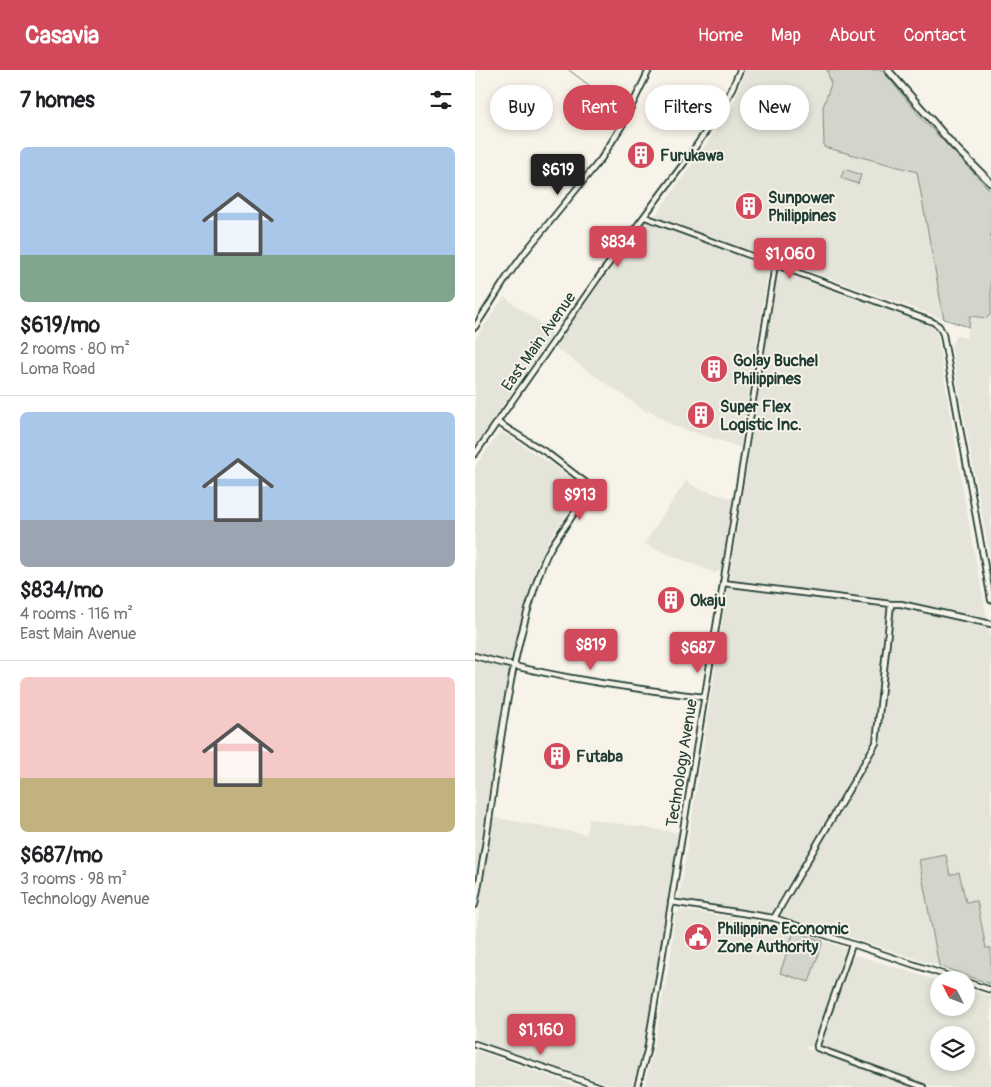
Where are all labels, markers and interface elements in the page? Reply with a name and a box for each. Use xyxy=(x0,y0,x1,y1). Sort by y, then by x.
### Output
text: Casavia xyxy=(25,21,99,50)
text: Home xyxy=(698,24,743,47)
text: Map xyxy=(771,24,801,47)
text: About xyxy=(829,24,875,47)
text: Contact xyxy=(903,24,966,47)
chip: Buy xyxy=(490,85,553,130)
chip: Rent xyxy=(563,85,635,130)
chip: Filters xyxy=(645,85,730,130)
chip: New xyxy=(740,85,809,130)
icon: filters xyxy=(427,86,455,114)
text: 7 homes xyxy=(20,87,95,114)
building icon: Furukawa xyxy=(626,140,656,170)
place label: Furukawa xyxy=(660,146,724,166)
pin: $619 xyxy=(528,154,588,196)
text: $619 xyxy=(542,160,574,180)
icon: home xyxy=(193,179,283,269)
place label: Sunpower Philippines xyxy=(768,188,837,226)
building icon: Sunpower Philippines xyxy=(734,191,764,221)
pin: $834 xyxy=(588,226,648,268)
text: $834 xyxy=(601,232,635,252)
pin: $1,060 xyxy=(749,238,831,280)
text: $1,060 xyxy=(765,244,815,264)
street label: East Main Avenue xyxy=(497,288,580,395)
text: $619/mo xyxy=(20,312,100,339)
text: 2 rooms · 80 m² xyxy=(20,339,130,359)
place label: Golay Buchel Philippines xyxy=(733,351,818,389)
building icon: Golay Buchel Philippines xyxy=(699,354,729,384)
text: Loma Road xyxy=(20,359,95,379)
place label: Super Flex Logistic Inc. xyxy=(720,397,802,435)
building icon: Super Flex Logistic Inc. xyxy=(686,400,716,430)
icon: home xyxy=(193,445,283,535)
pin: $913 xyxy=(550,478,610,521)
text: $913 xyxy=(564,485,596,505)
text: $834/mo xyxy=(20,577,103,604)
building icon: Okaju xyxy=(656,585,686,615)
place label: Okaju xyxy=(690,591,726,611)
text: 4 rooms · 116 m² xyxy=(20,604,133,624)
text: East Main Avenue xyxy=(20,624,136,644)
pin: $819 xyxy=(561,628,621,671)
pin: $687 xyxy=(668,632,728,674)
text: $819 xyxy=(575,635,607,655)
text: $687 xyxy=(681,638,715,658)
street label: Technology Avenue xyxy=(662,698,702,829)
icon: home xyxy=(193,710,283,800)
building icon: Futaba xyxy=(542,741,572,771)
place label: Futaba xyxy=(576,747,623,767)
text: $687/mo xyxy=(20,842,103,869)
text: 3 rooms · 98 m² xyxy=(20,869,127,889)
text: Technology Avenue xyxy=(20,889,149,909)
place label: Philippine Economic Zone Authority xyxy=(717,919,849,957)
public building icon: Philippine Economic Zone Authority xyxy=(683,922,713,952)
north arrow xyxy=(930,971,975,1016)
map controls xyxy=(930,971,975,1071)
pin: $1,160 xyxy=(500,1014,582,1056)
text: $1,160 xyxy=(518,1020,564,1040)
button: layers xyxy=(930,1026,975,1071)

